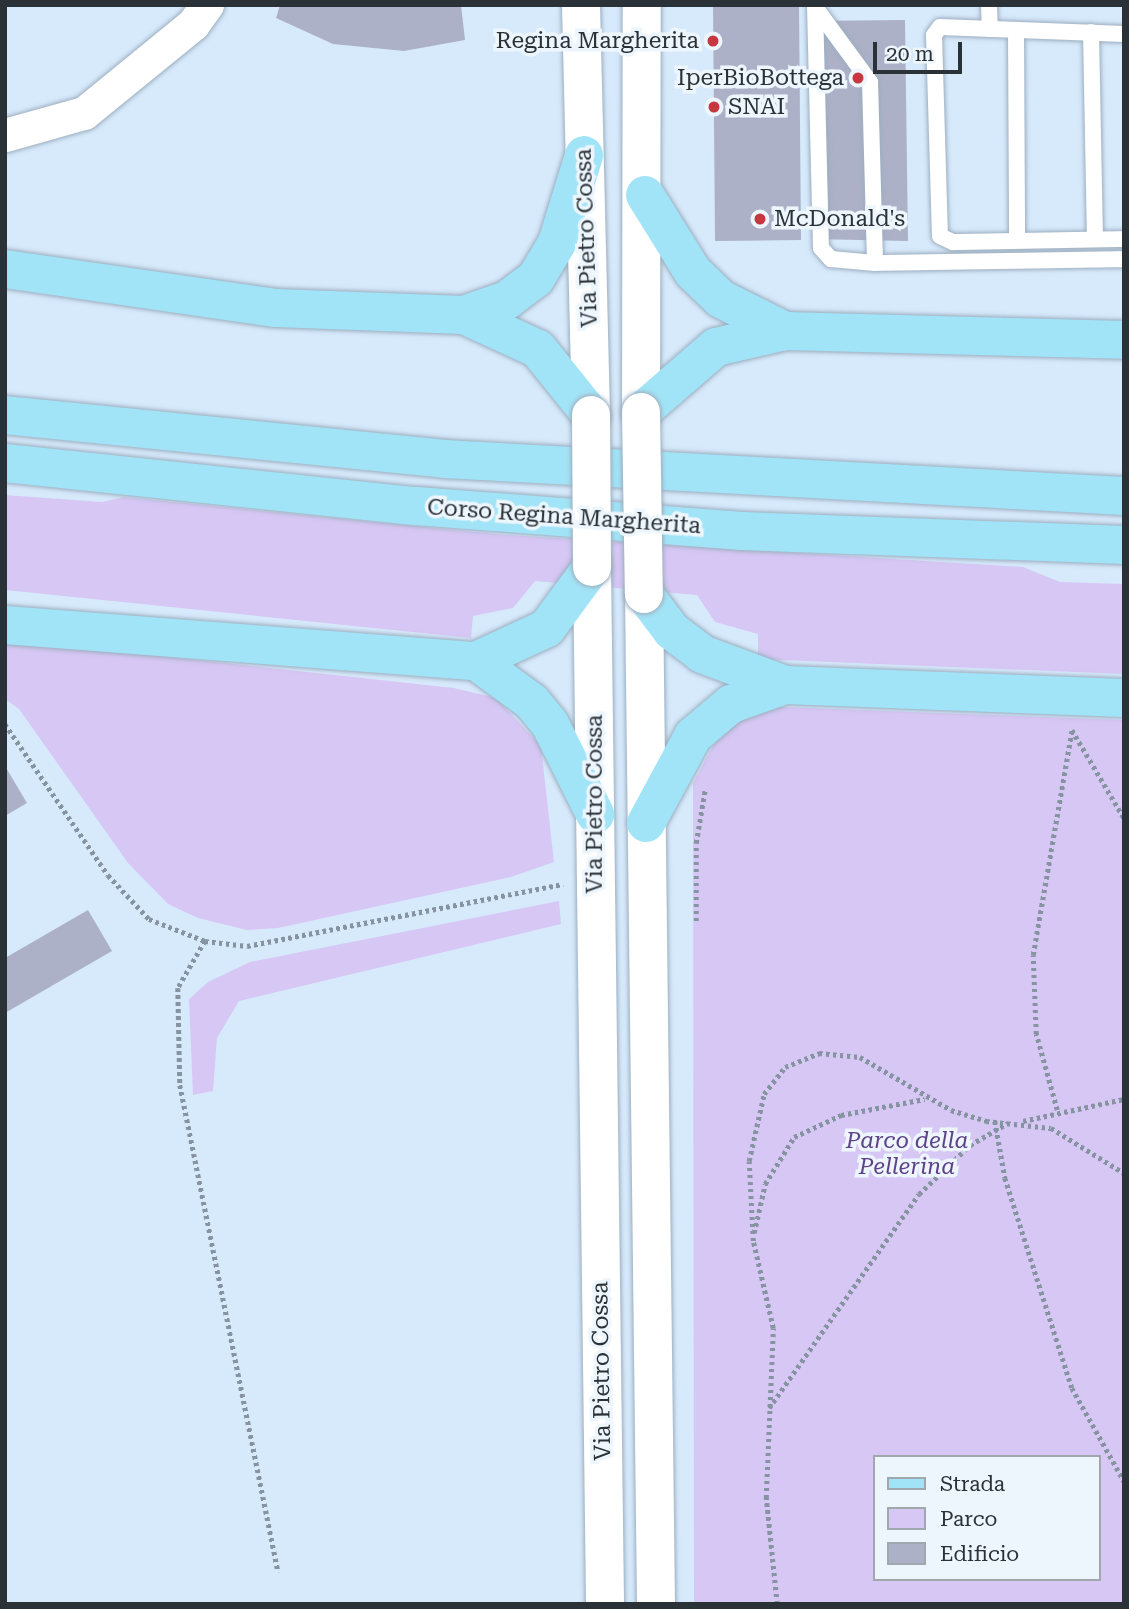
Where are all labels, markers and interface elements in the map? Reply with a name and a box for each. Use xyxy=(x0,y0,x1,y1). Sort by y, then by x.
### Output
place label: Regina Margherita xyxy=(496,27,699,55)
scale bar xyxy=(877,28,966,72)
marker: Regina Margherita xyxy=(705,33,721,49)
text: 20 m xyxy=(886,42,934,66)
place label: IperBioBottega xyxy=(677,64,844,92)
marker: IperBioBottega xyxy=(850,70,866,86)
place label: SNAI xyxy=(728,93,785,121)
marker: SNAI xyxy=(706,99,722,115)
street label: Via Pietro Cossa xyxy=(570,148,604,328)
place label: McDonald's xyxy=(774,205,905,233)
marker: McDonald's xyxy=(752,211,768,227)
street label: Corso Regina Margherita xyxy=(426,494,702,540)
street label: Via Pietro Cossa xyxy=(581,714,609,894)
park label: Parco della Pellerina xyxy=(846,1127,968,1181)
street label: Via Pietro Cossa xyxy=(587,1281,617,1461)
legend xyxy=(874,1455,1101,1581)
text: Strada xyxy=(940,1472,1005,1496)
text: Parco xyxy=(940,1507,997,1531)
text: Edificio xyxy=(940,1542,1019,1566)

